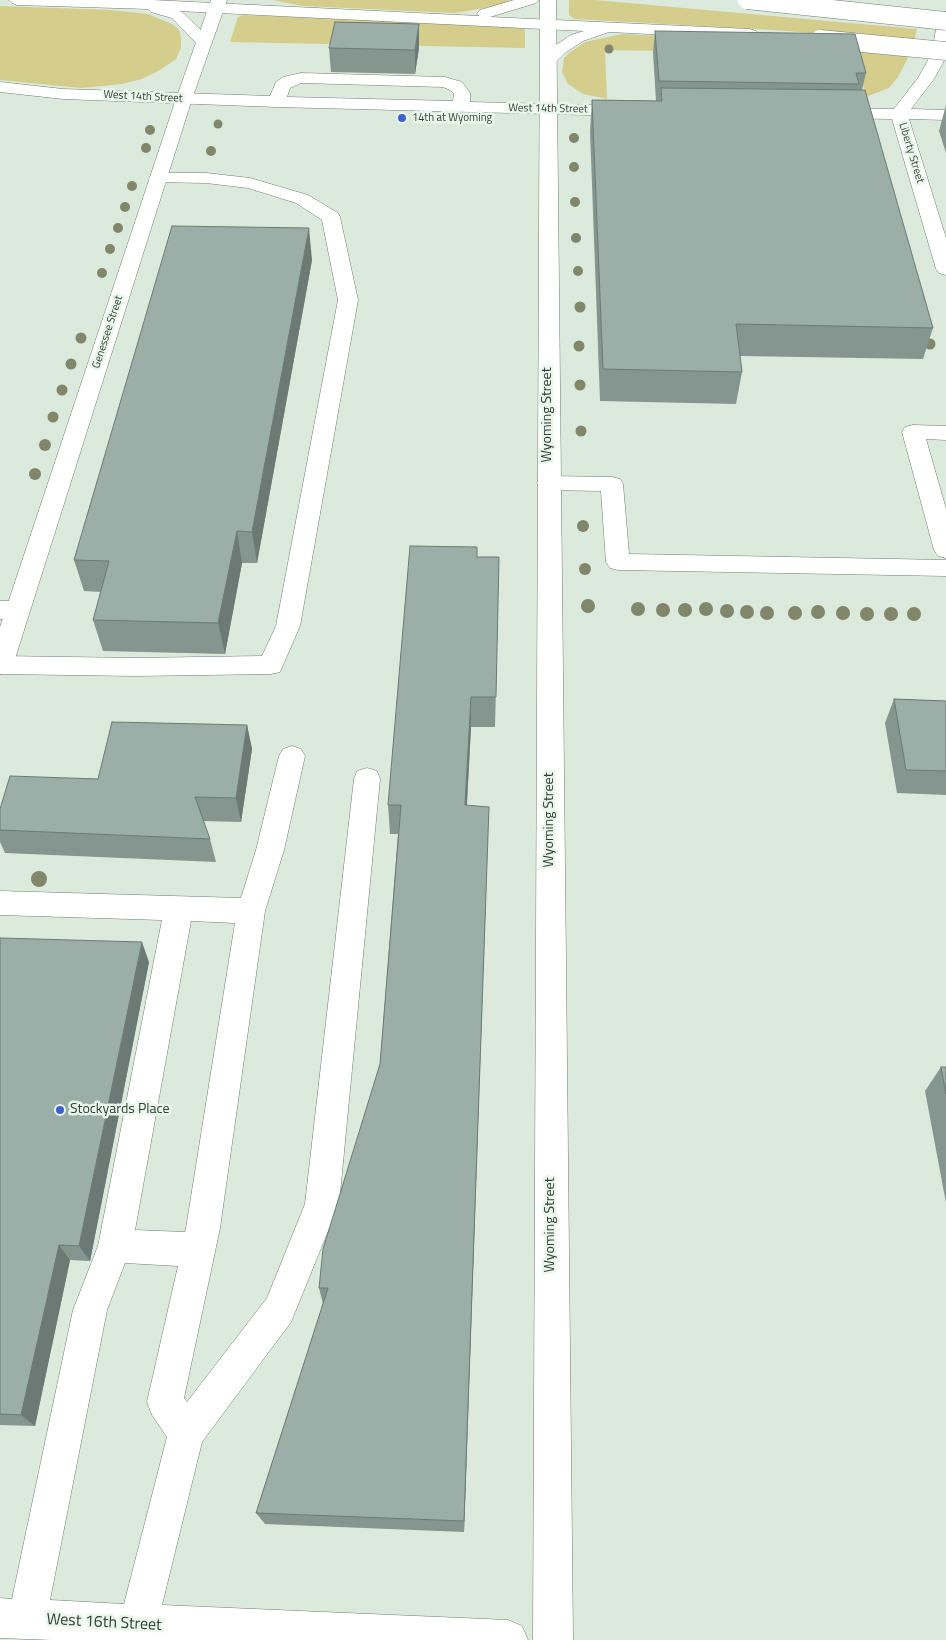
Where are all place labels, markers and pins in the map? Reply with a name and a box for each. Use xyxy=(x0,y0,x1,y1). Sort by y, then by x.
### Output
place label: 14th at Wyoming xyxy=(412,111,492,125)
marker: 14th at Wyoming xyxy=(396,112,408,124)
place label: Stockyards Place xyxy=(70,1102,170,1118)
marker: Stockyards Place xyxy=(54,1104,66,1116)

